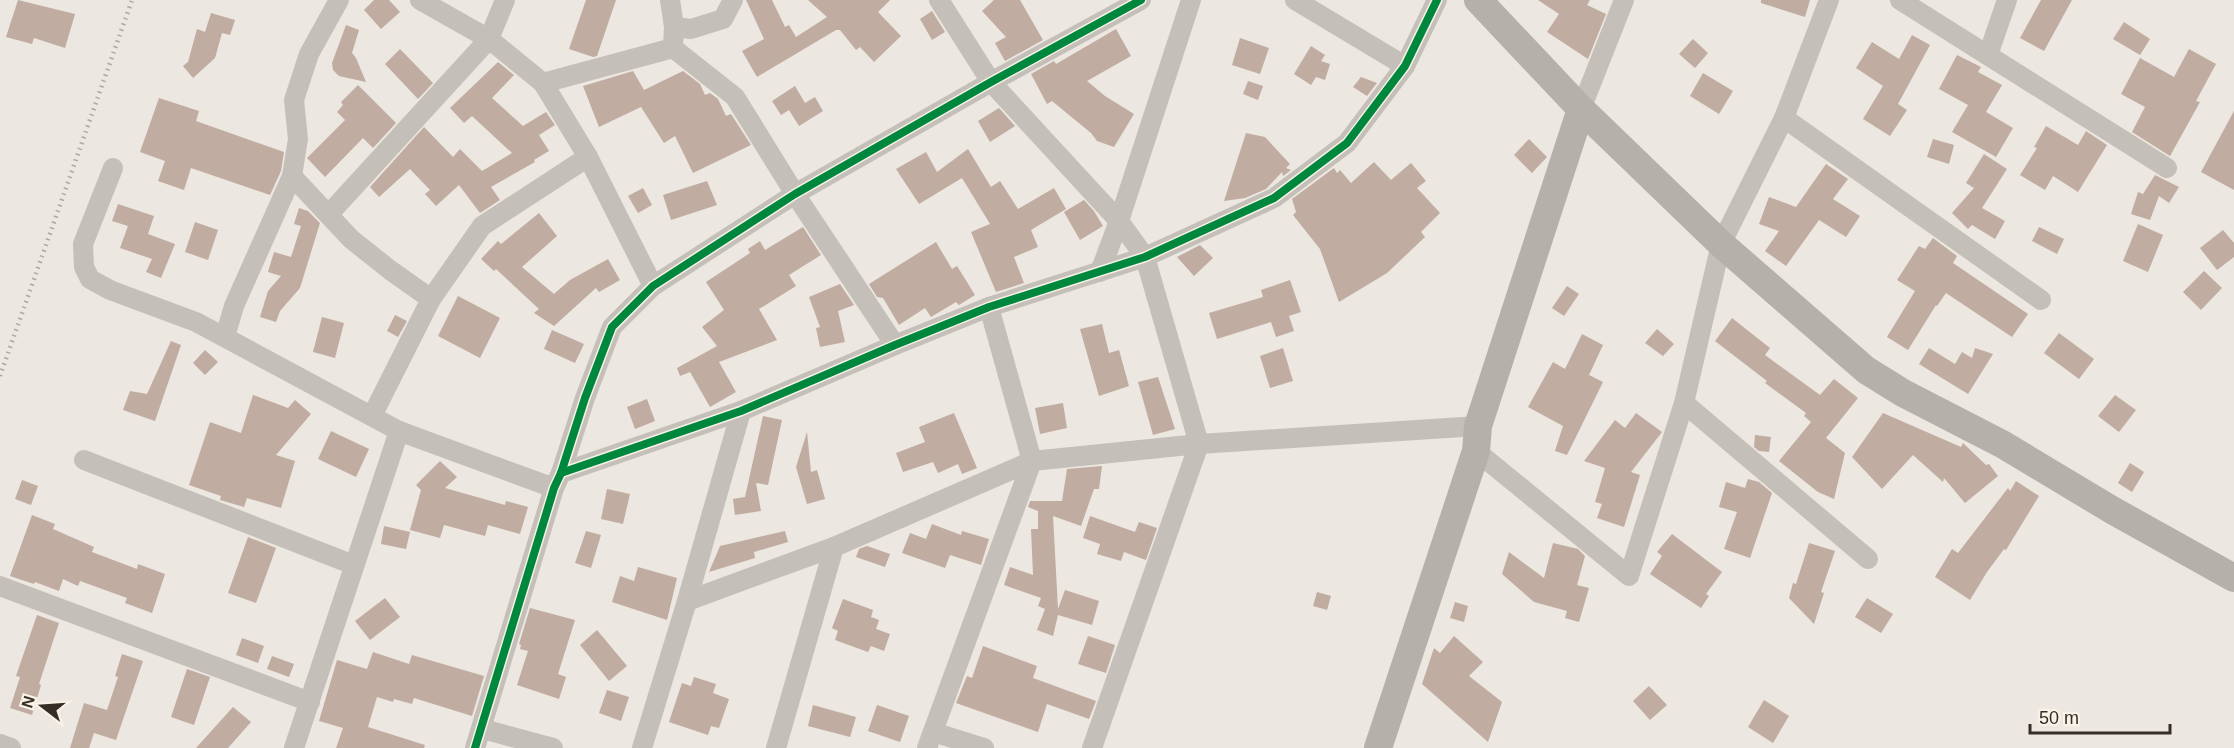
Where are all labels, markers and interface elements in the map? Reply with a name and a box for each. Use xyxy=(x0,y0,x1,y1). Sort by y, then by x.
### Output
north arrow xyxy=(12,676,72,736)
text: N xyxy=(18,694,38,710)
scale bar xyxy=(2030,697,2170,735)
text: 50 m xyxy=(2039,708,2079,728)

